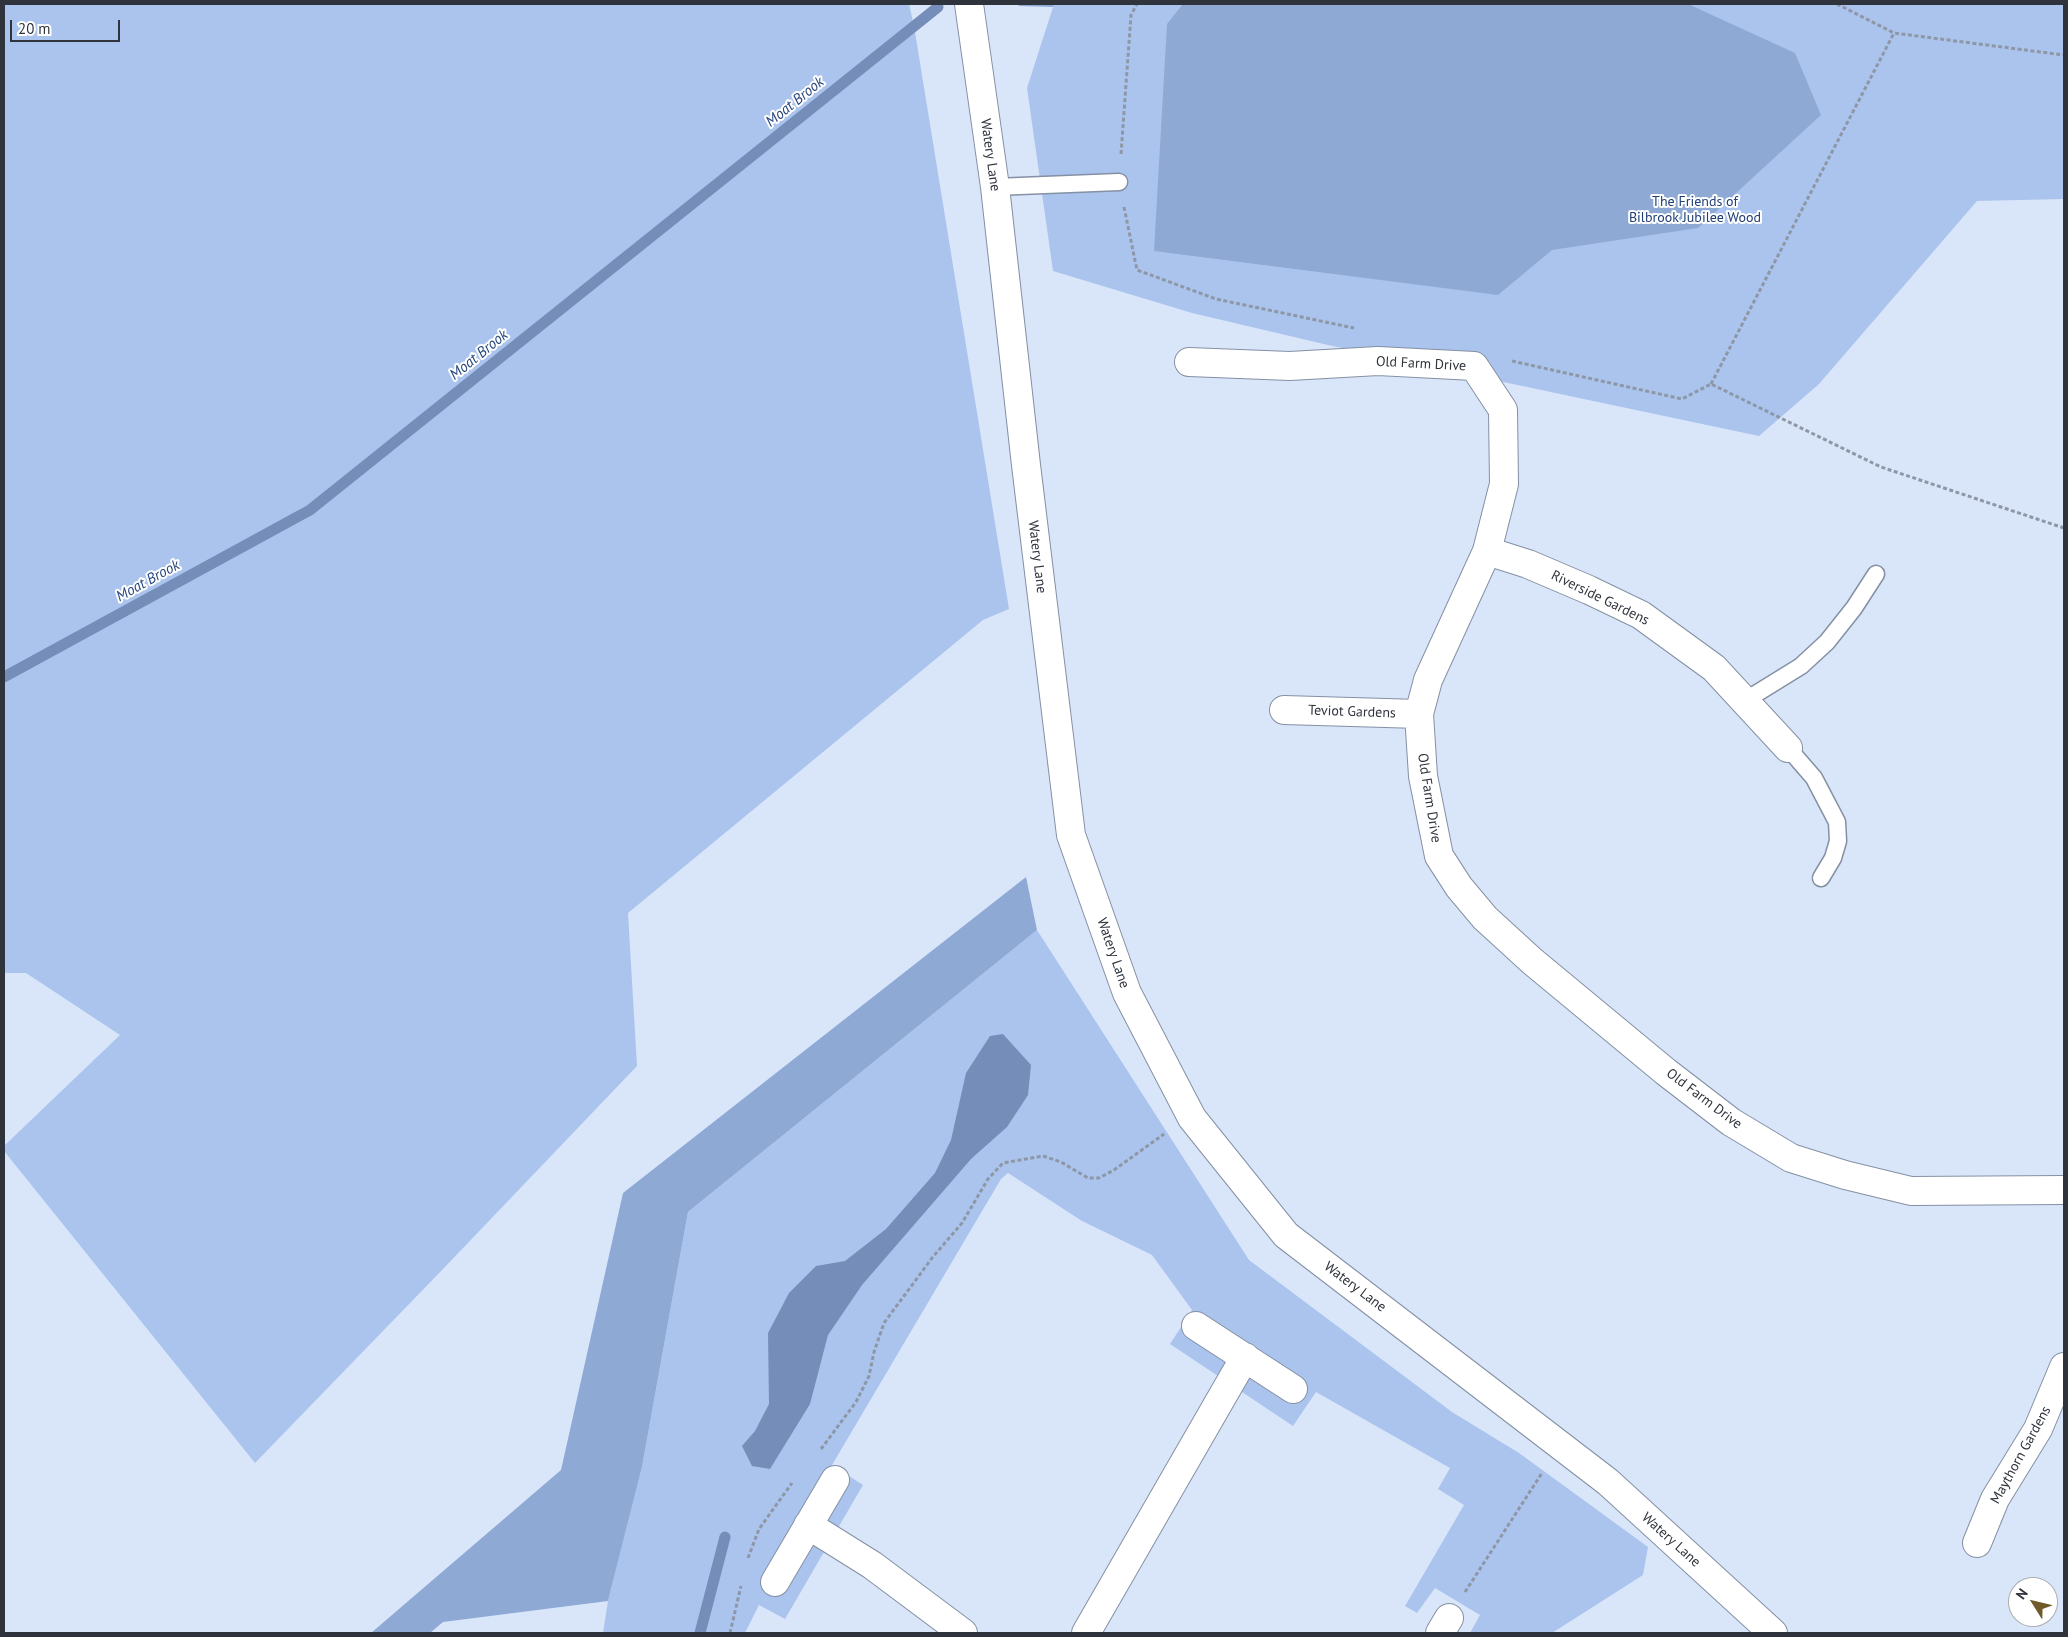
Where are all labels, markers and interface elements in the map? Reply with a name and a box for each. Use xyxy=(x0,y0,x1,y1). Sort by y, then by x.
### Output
scale bar xyxy=(12,10,122,42)
text: 20 m xyxy=(18,19,51,38)
water label: Moat Brook xyxy=(762,73,828,131)
street label: Watery Lane xyxy=(977,118,1003,192)
park label: The Friends of Bilbrook Jubilee Wood xyxy=(1629,194,1761,226)
water label: Moat Brook xyxy=(446,326,512,384)
street label: Old Farm Drive xyxy=(1375,353,1467,375)
street label: Watery Lane xyxy=(1024,520,1050,594)
water label: Moat Brook xyxy=(113,556,183,606)
street label: Riverside Gardens xyxy=(1548,567,1652,629)
street label: Teviot Gardens xyxy=(1308,702,1396,722)
street label: Old Farm Drive xyxy=(1414,752,1444,844)
street label: Watery Lane xyxy=(1093,916,1133,990)
street label: Old Farm Drive xyxy=(1663,1065,1745,1133)
street label: Watery Lane xyxy=(1321,1258,1389,1316)
street label: Maythorn Gardens xyxy=(1987,1403,2055,1507)
street label: Watery Lane xyxy=(1638,1509,1704,1571)
north arrow xyxy=(2008,1577,2058,1627)
text: N xyxy=(2012,1585,2032,1603)

